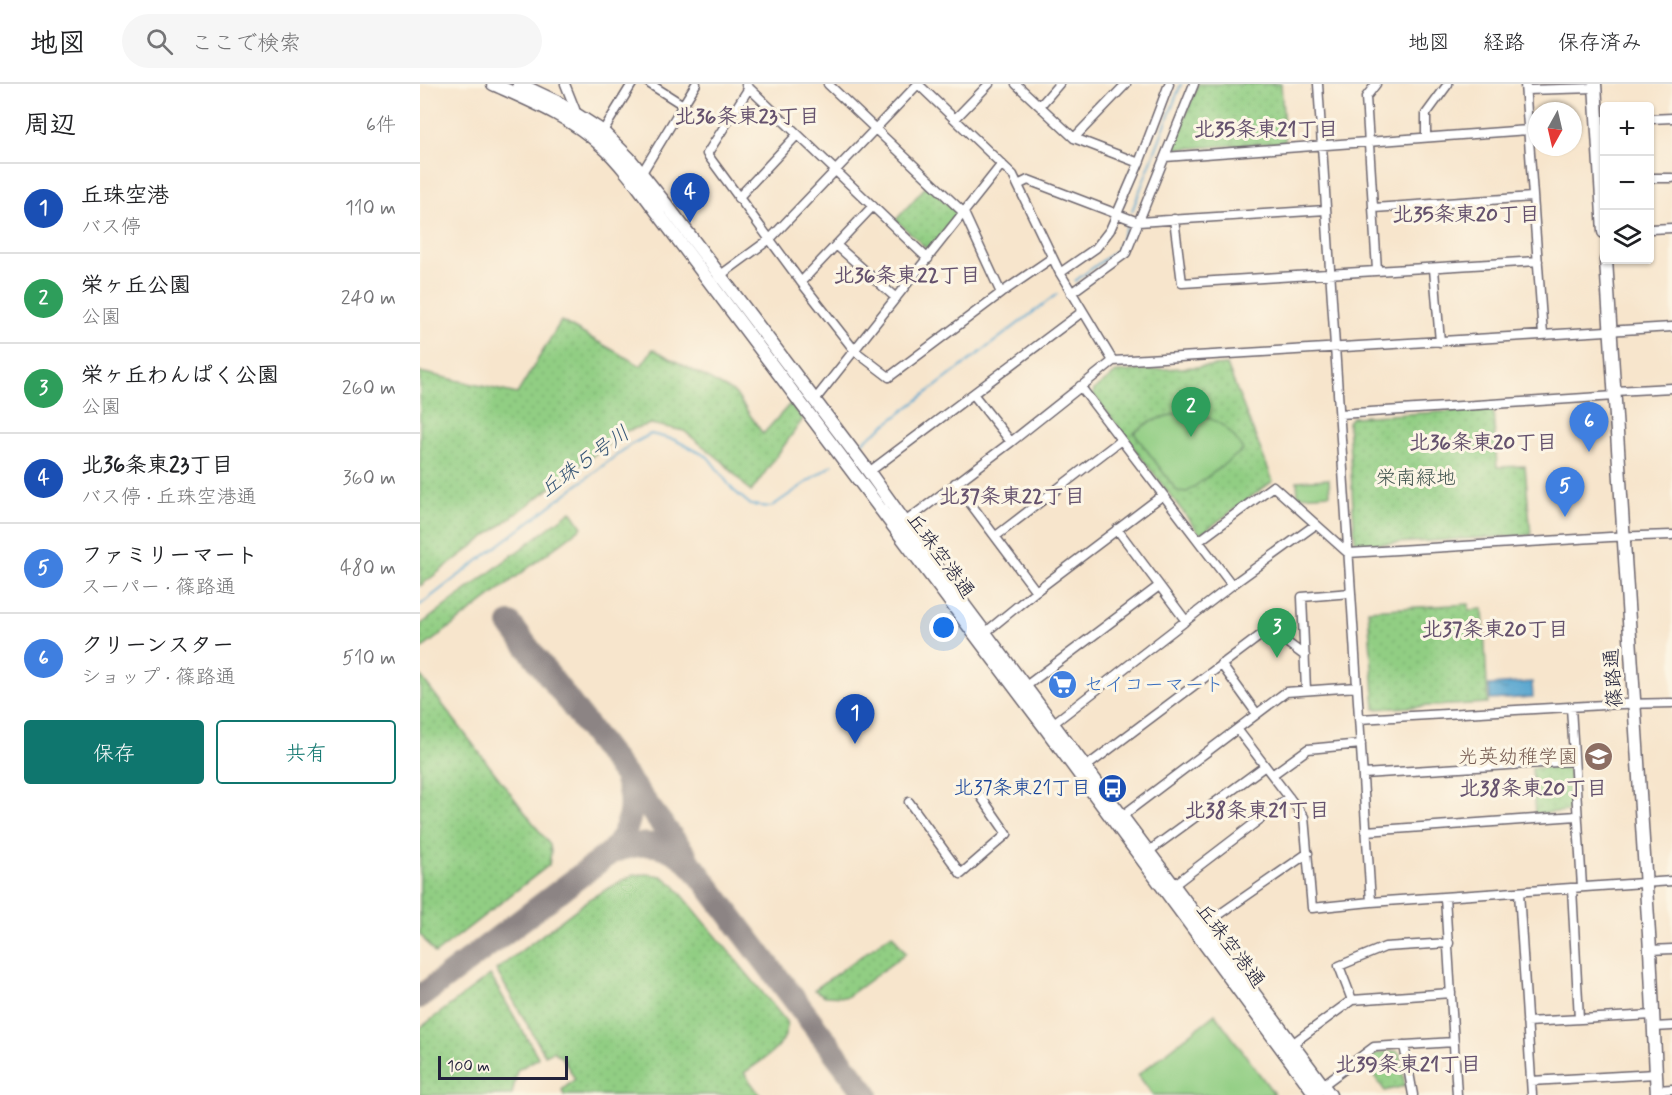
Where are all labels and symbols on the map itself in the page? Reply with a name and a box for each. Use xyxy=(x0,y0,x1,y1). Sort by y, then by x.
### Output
north arrow xyxy=(1528,102,1582,156)
district label: 北36条東23丁目 xyxy=(674,103,820,131)
district label: 北35条東21丁目 xyxy=(1193,116,1339,144)
pin: 4 xyxy=(670,174,710,223)
district label: 北35条東20丁目 xyxy=(1392,201,1540,229)
district label: 北36条東22丁目 xyxy=(833,262,981,290)
pin: 2 xyxy=(1172,388,1210,437)
pin: 6 xyxy=(1570,402,1608,452)
water label: 丘珠５号川 xyxy=(534,420,636,504)
district label: 北36条東20丁目 xyxy=(1409,429,1557,457)
park label: 栄南緑地 xyxy=(1376,465,1456,492)
pin: 5 xyxy=(1546,468,1584,517)
district label: 北37条東22丁目 xyxy=(939,483,1085,511)
street label: 丘珠空港通 xyxy=(900,508,980,604)
pin: 3 xyxy=(1258,608,1296,658)
your location xyxy=(929,613,958,642)
district label: 北37条東20丁目 xyxy=(1421,616,1569,644)
street label: 篠路通 xyxy=(1598,647,1630,709)
supermarket icon: セイコーマート xyxy=(1047,669,1079,701)
place label: セイコーマート xyxy=(1084,672,1224,699)
pin: 1 xyxy=(836,694,874,744)
school or university icon: 光英幼稚学園 xyxy=(1583,741,1615,773)
place label: 光英幼稚学園 xyxy=(1458,744,1578,771)
bus stop icon: 北37条東21丁目 xyxy=(1096,772,1128,804)
place label: 北37条東21丁目 xyxy=(954,775,1091,802)
district label: 北38条東20丁目 xyxy=(1459,775,1607,803)
district label: 北38条東21丁目 xyxy=(1184,797,1330,825)
street label: 丘珠空港通 xyxy=(1189,898,1271,994)
district label: 北39条東21丁目 xyxy=(1335,1051,1481,1079)
scale bar xyxy=(438,1053,568,1080)

